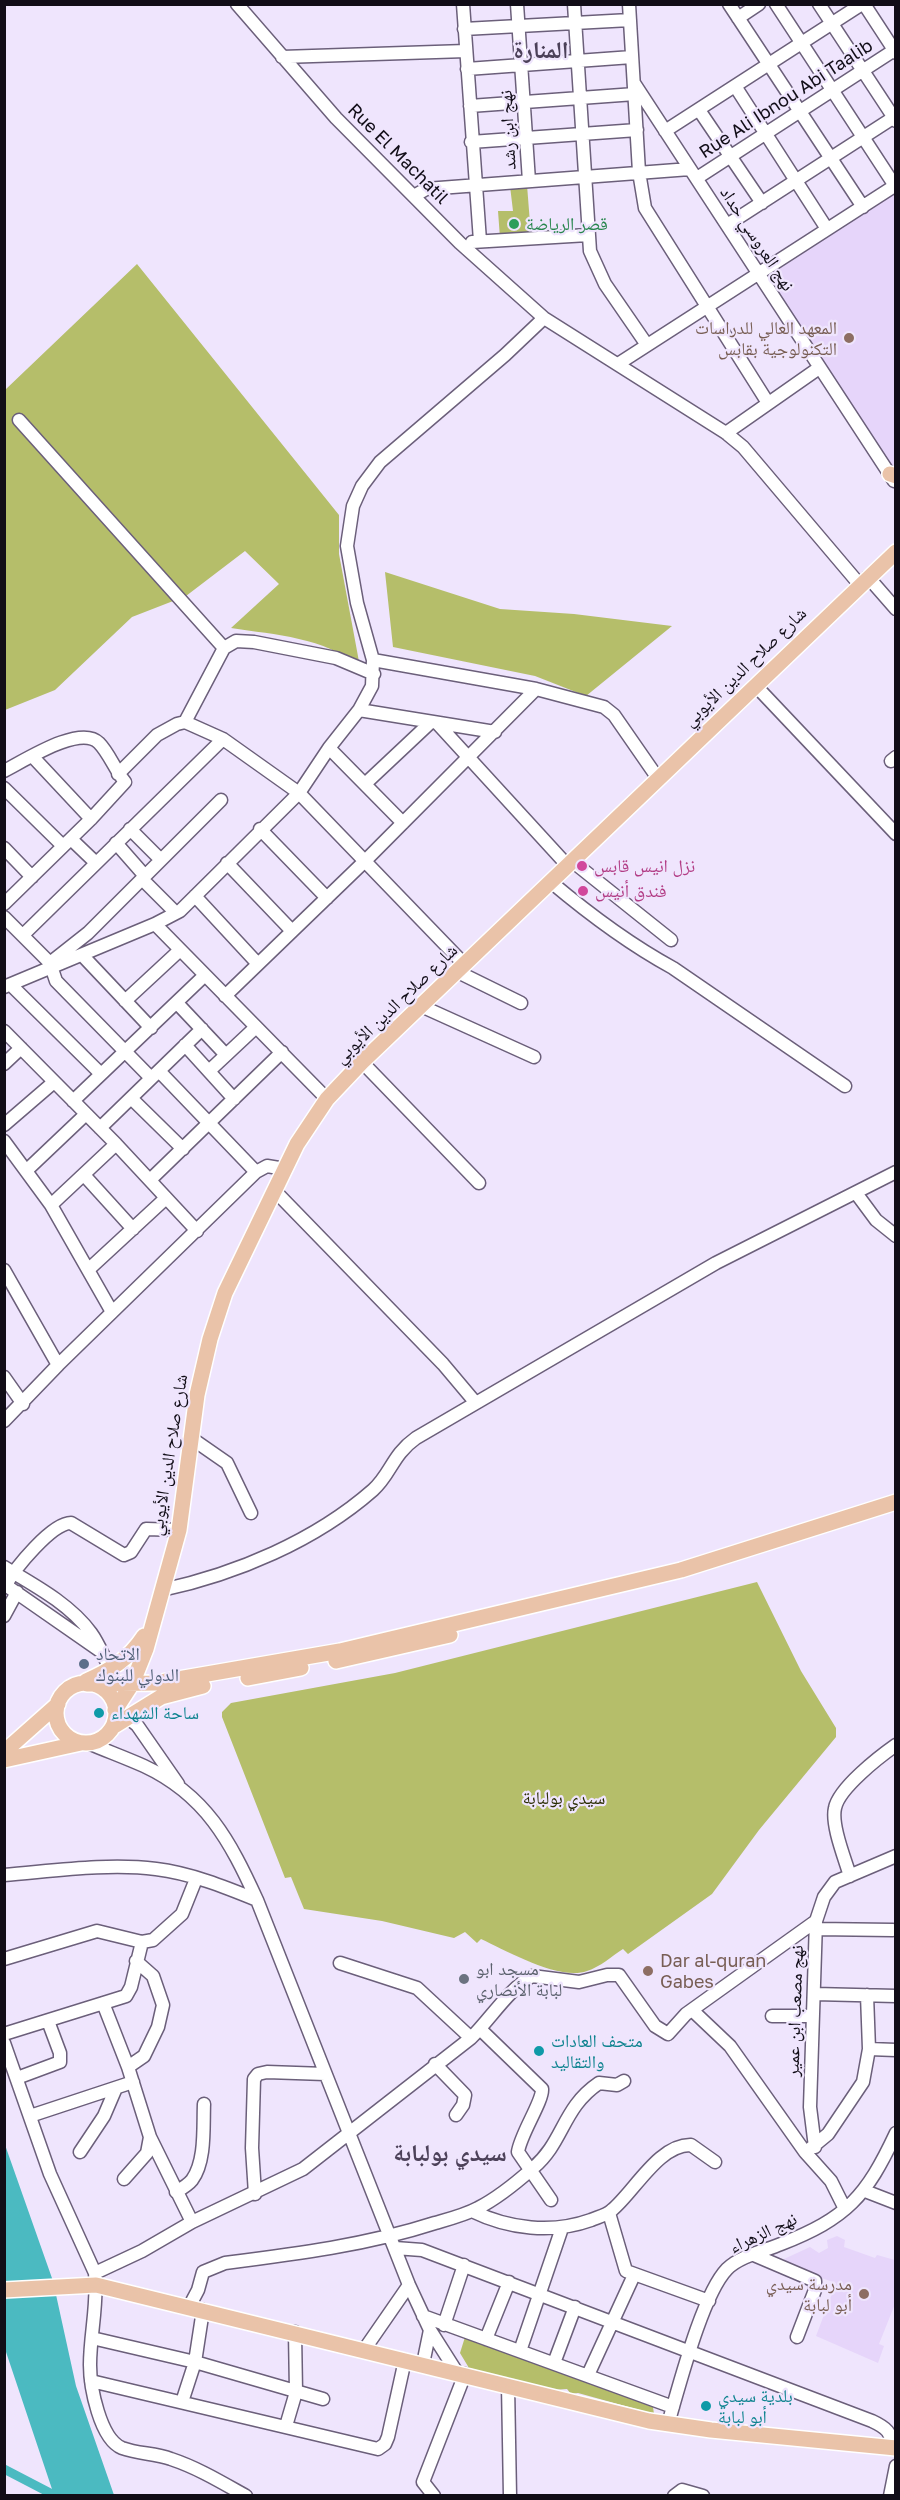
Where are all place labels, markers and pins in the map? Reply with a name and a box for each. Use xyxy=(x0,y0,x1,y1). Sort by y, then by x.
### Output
place label: قصر الرياضة xyxy=(526,213,608,235)
marker: قصر الرياضة xyxy=(507,217,521,231)
place label: المعهد العالي للدراسات التكنولوجية بقابس xyxy=(695,317,837,360)
marker: المعهد العالي للدراسات التكنولوجية بقابس xyxy=(842,331,856,345)
place label: نزل انيس قابس xyxy=(594,855,695,877)
marker: نزل انيس قابس xyxy=(575,859,589,873)
place label: فندق أنيس xyxy=(595,880,667,902)
marker: فندق أنيس xyxy=(576,884,590,898)
place label: الاتحاد الدولي للبنوك xyxy=(96,1643,179,1686)
marker: الاتحاد الدولي للبنوك xyxy=(77,1657,91,1671)
place label: ساحة الشهداء xyxy=(111,1702,199,1724)
marker: ساحة الشهداء xyxy=(92,1706,106,1720)
place label: Dar al-quran Gabes xyxy=(660,1950,766,1992)
place label: مسجد ابو لبابة الأنصاري xyxy=(476,1958,562,2000)
marker: Dar al-quran Gabes xyxy=(641,1964,655,1978)
marker: مسجد ابو لبابة الأنصاري xyxy=(457,1972,471,1986)
place label: متحف العادات والتقاليد xyxy=(551,2030,643,2072)
marker: متحف العادات والتقاليد xyxy=(532,2044,546,2058)
place label: مدرسة سيدي أبو لبابة xyxy=(766,2273,852,2316)
marker: مدرسة سيدي أبو لبابة xyxy=(857,2287,871,2301)
place label: بلدية سيدي أبو لبابة xyxy=(718,2385,793,2428)
marker: بلدية سيدي أبو لبابة xyxy=(699,2399,713,2413)

